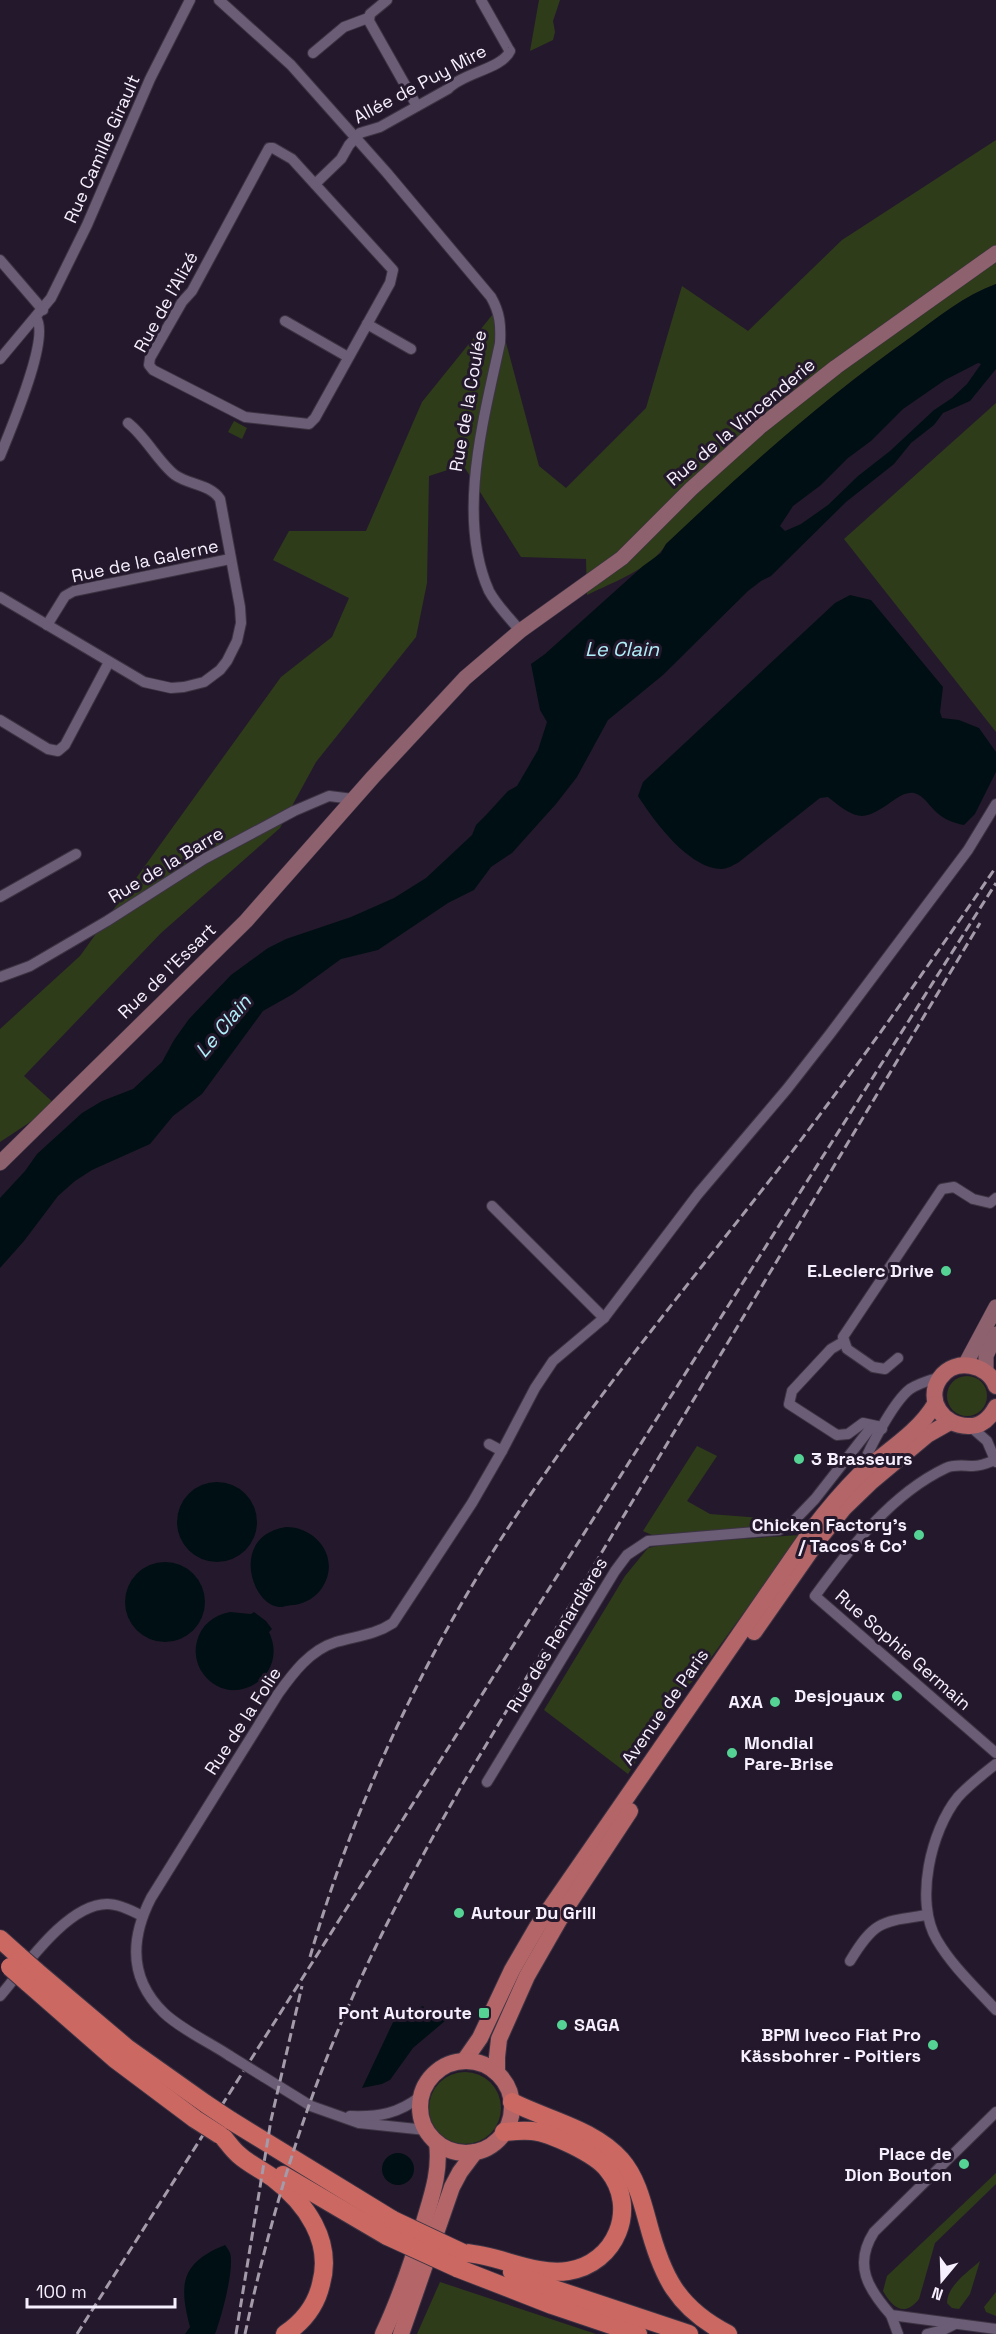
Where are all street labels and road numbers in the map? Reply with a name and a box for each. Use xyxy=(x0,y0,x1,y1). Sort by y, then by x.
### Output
street label: Allée de Puy Mire xyxy=(349,39,490,128)
street label: Rue Camille Girault xyxy=(58,71,145,227)
street label: Rue de l'Alizé xyxy=(128,247,203,356)
street label: Rue de la Coulée xyxy=(444,328,491,473)
street label: Rue de la Vincenderie xyxy=(662,353,820,490)
street label: Rue de la Galerne xyxy=(69,534,220,587)
street label: Rue de la Barre xyxy=(104,821,227,908)
street label: Rue de l'Essart xyxy=(113,918,221,1023)
street label: Rue des Renardières xyxy=(501,1553,612,1717)
street label: Rue Sophie Germain xyxy=(831,1584,976,1715)
street label: Avenue de Paris xyxy=(616,1644,713,1769)
street label: Rue de la Folie xyxy=(199,1662,286,1779)

